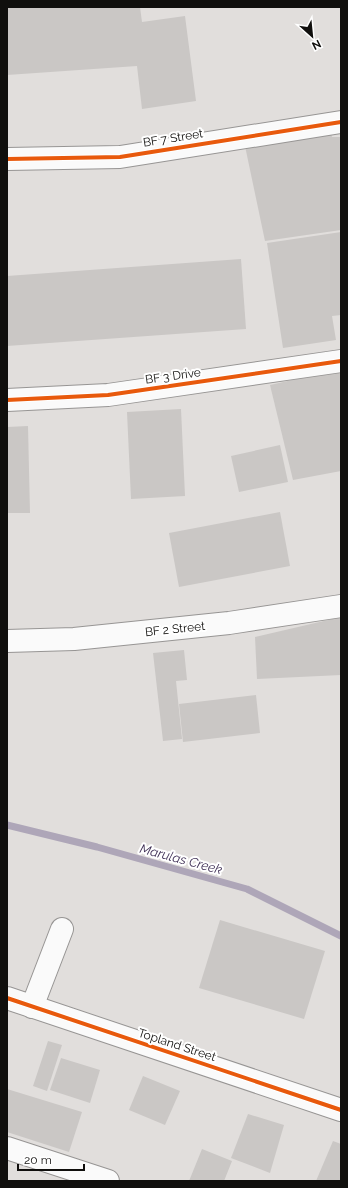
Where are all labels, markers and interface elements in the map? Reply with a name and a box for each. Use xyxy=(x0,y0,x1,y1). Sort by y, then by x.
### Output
north arrow xyxy=(292,16,332,56)
text: N xyxy=(310,37,323,52)
street label: BF 7 Street xyxy=(142,126,204,150)
street label: BF 3 Drive xyxy=(144,365,202,387)
street label: BF 2 Street xyxy=(144,619,206,639)
water label: Marulas Creek xyxy=(138,841,224,877)
street label: Topland Street xyxy=(136,1026,218,1064)
scale bar xyxy=(18,1146,84,1172)
text: 20 m xyxy=(24,1153,52,1167)

